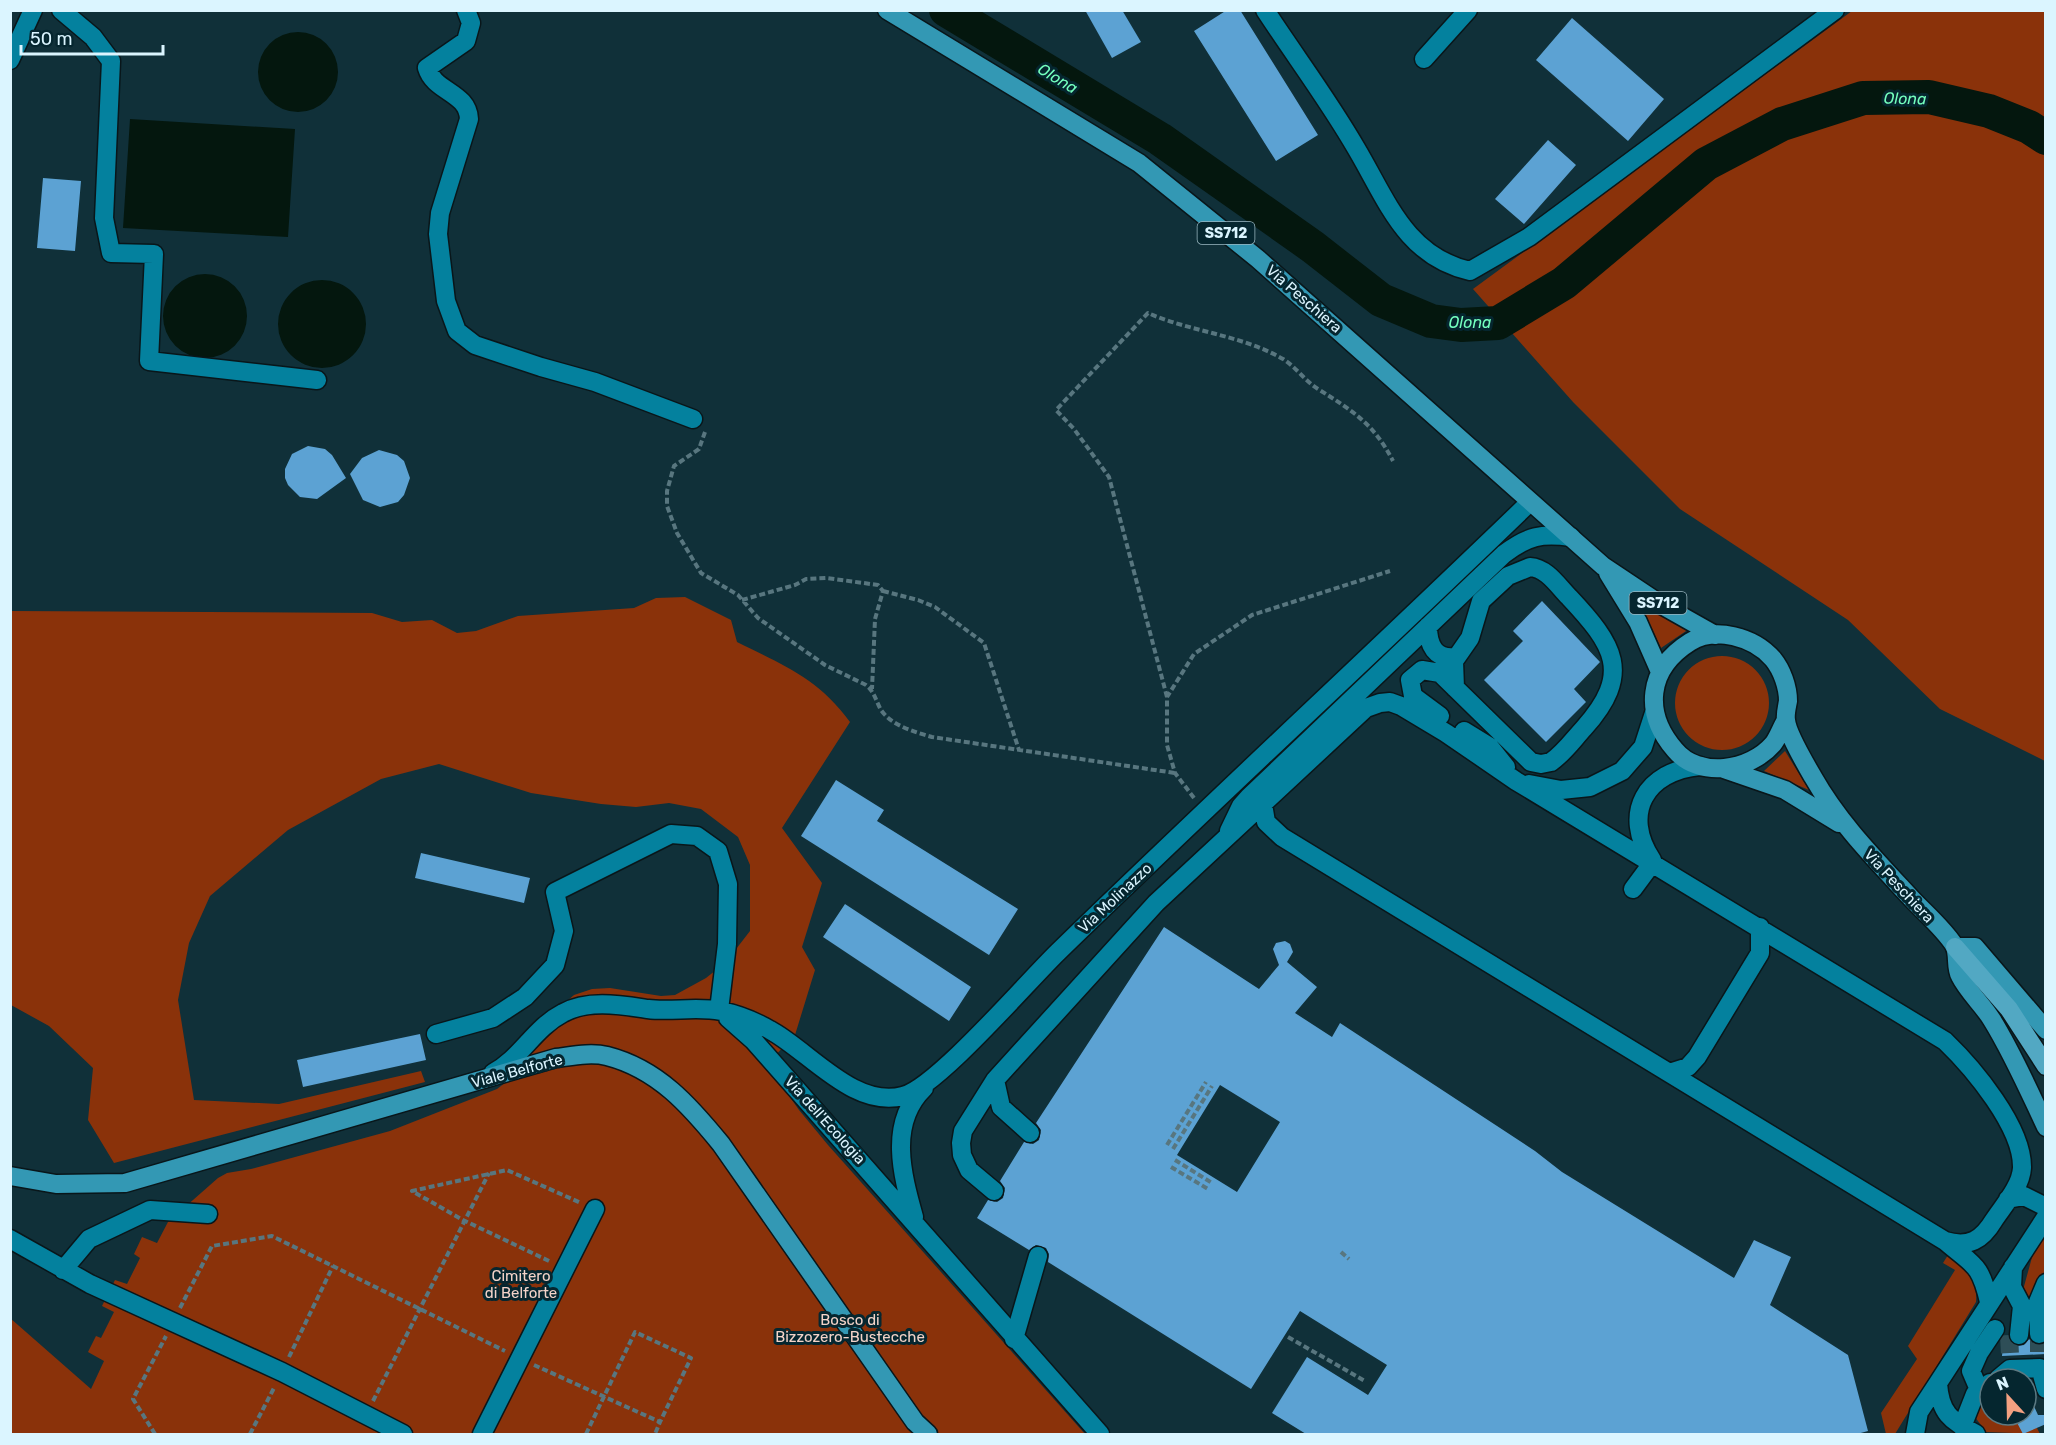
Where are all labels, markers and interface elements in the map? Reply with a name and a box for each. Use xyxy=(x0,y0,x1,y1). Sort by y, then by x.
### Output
scale bar xyxy=(21,18,164,56)
text: 50 m xyxy=(30,28,73,50)
water label: Olona xyxy=(1034,59,1081,98)
water label: Olona xyxy=(1883,89,1927,108)
road number: SS712 xyxy=(1198,222,1254,244)
street label: Via Peschiera xyxy=(1263,261,1345,337)
water label: Olona xyxy=(1449,313,1491,332)
road number: SS712 xyxy=(1630,592,1686,614)
street label: Via Peschiera xyxy=(1860,845,1938,927)
street label: Via Molinazzo xyxy=(1074,859,1156,937)
street label: Viale Belforte xyxy=(469,1050,565,1092)
street label: Via dell'Ecologia xyxy=(781,1072,869,1168)
park label: Cimitero di Belforte xyxy=(485,1267,557,1302)
park label: Bosco di Bizzozero-Bustecche xyxy=(775,1311,925,1346)
north arrow xyxy=(1978,1367,2038,1427)
text: N xyxy=(1994,1373,2011,1395)

